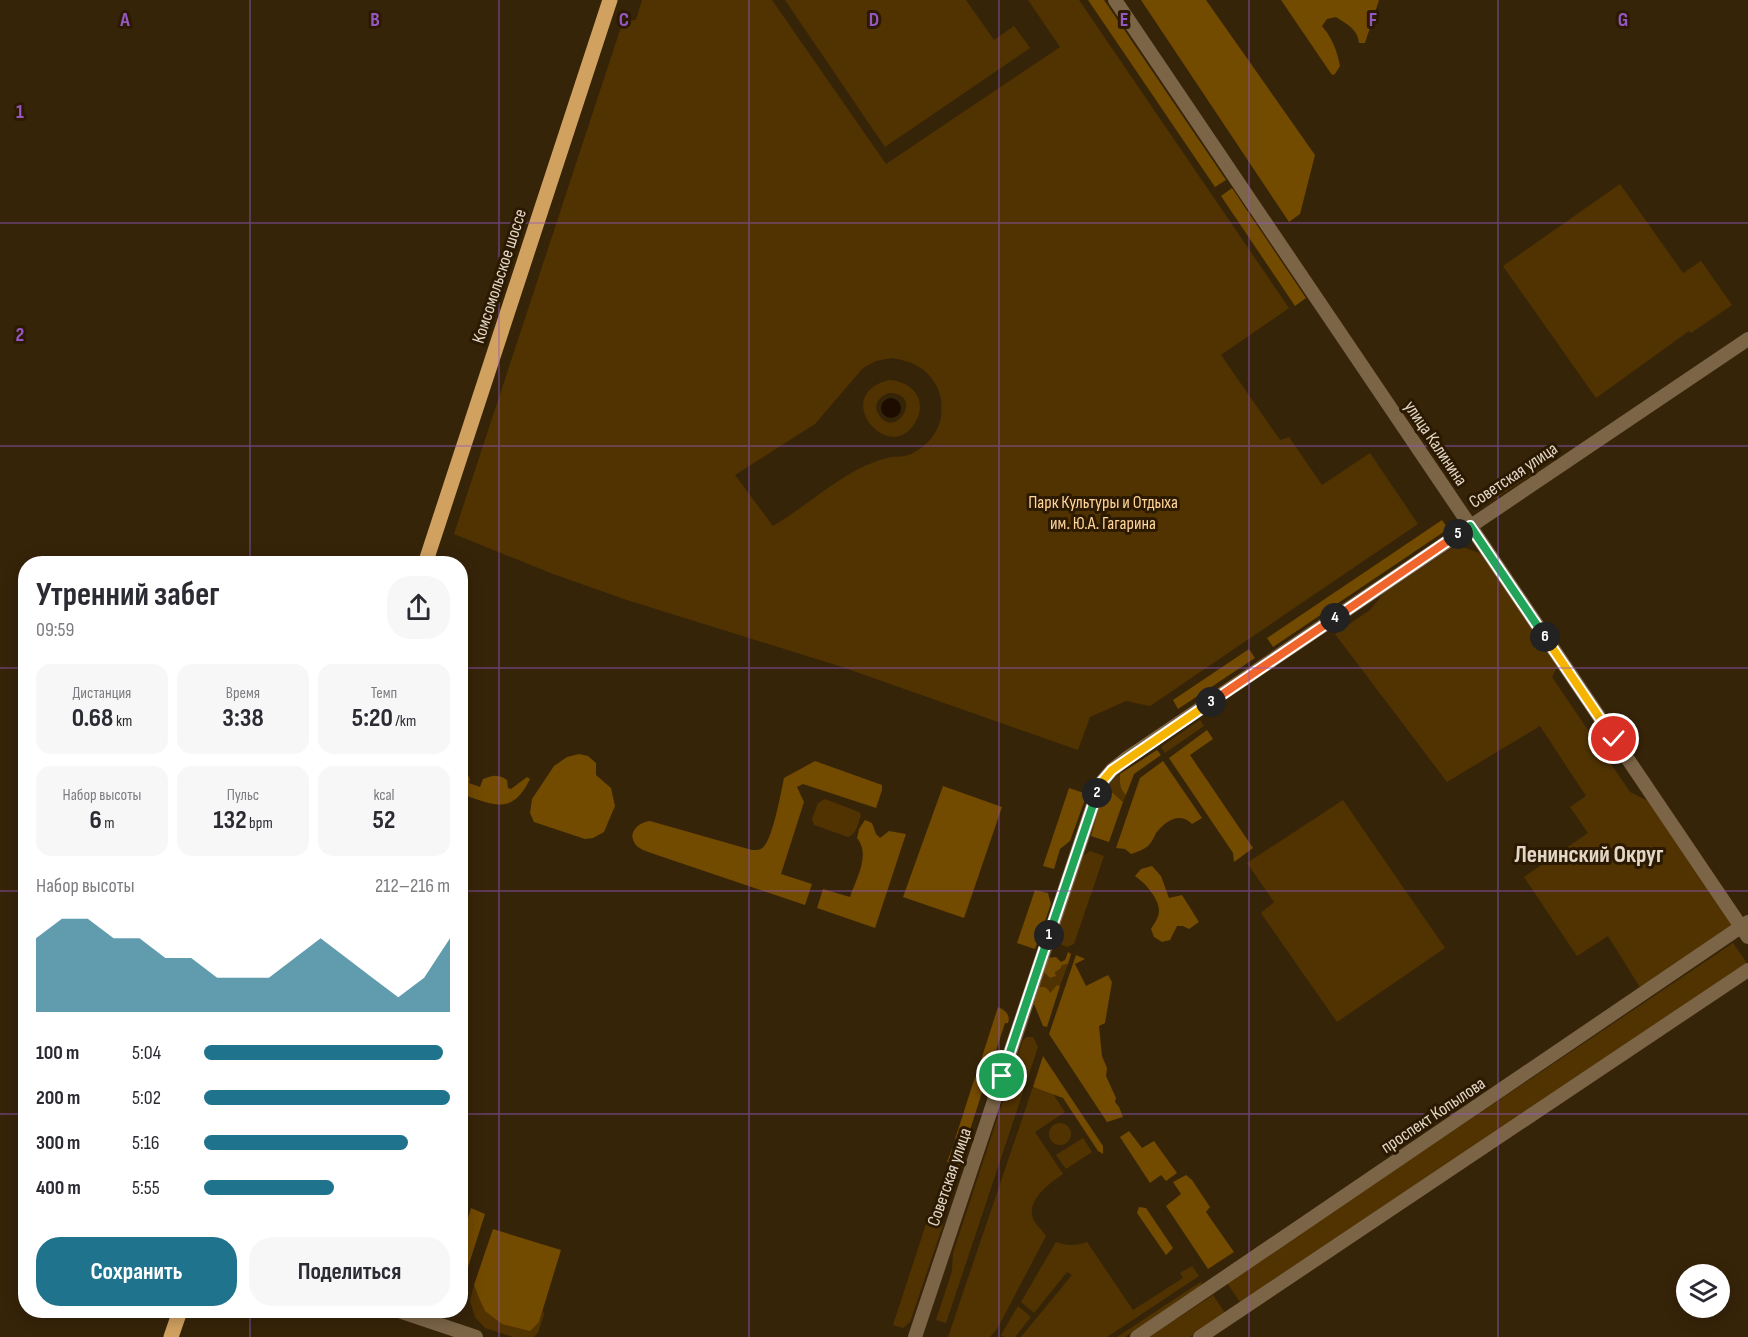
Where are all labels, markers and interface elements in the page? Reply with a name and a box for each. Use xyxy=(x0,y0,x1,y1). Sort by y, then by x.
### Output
text: A xyxy=(119,8,130,32)
text: B xyxy=(370,8,380,32)
text: C xyxy=(619,8,629,32)
text: D xyxy=(869,8,879,32)
text: E xyxy=(1120,8,1128,32)
text: F xyxy=(1369,8,1377,32)
text: G xyxy=(1618,8,1628,32)
text: 1 xyxy=(16,100,24,124)
street label: Комсомольское шоссе xyxy=(468,206,531,346)
text: 2 xyxy=(16,323,24,347)
street label: улица Калинина xyxy=(1400,397,1472,490)
street label: Советская улица xyxy=(1465,438,1562,513)
park label: Парк Культуры и Отдыха им. Ю.А. Гагарина xyxy=(1028,492,1178,534)
pin: 5 xyxy=(1443,519,1473,549)
text: 5 xyxy=(1454,524,1462,543)
text: Утренний забег xyxy=(36,575,220,615)
button: share xyxy=(387,576,450,639)
pin: 4 xyxy=(1320,603,1350,633)
text: 4 xyxy=(1331,608,1339,627)
text: 09:59 xyxy=(36,618,74,642)
pin: 6 xyxy=(1530,622,1560,652)
text: 6 xyxy=(1541,627,1549,646)
text: Дистанция xyxy=(73,684,131,703)
text: Время xyxy=(226,684,260,703)
text: Темп xyxy=(371,684,397,703)
pin: 3 xyxy=(1196,687,1226,717)
text: 3 xyxy=(1207,692,1215,711)
text: 0.68 xyxy=(72,703,113,734)
text: 3:38 xyxy=(222,703,264,734)
text: 5:20 xyxy=(352,703,393,734)
text: km xyxy=(113,712,132,731)
text: /km xyxy=(393,712,416,731)
pin xyxy=(1588,713,1639,764)
icon: check xyxy=(1597,722,1630,755)
pin: 2 xyxy=(1082,778,1112,808)
text: 2 xyxy=(1093,783,1101,802)
text: Набор высоты xyxy=(63,786,141,805)
text: Пульс xyxy=(227,786,259,805)
text: kcal xyxy=(373,786,395,805)
text: 6 xyxy=(89,805,102,836)
text: 132 xyxy=(213,805,247,836)
text: 52 xyxy=(373,805,395,836)
text: m xyxy=(102,814,115,833)
text: bpm xyxy=(247,814,273,833)
district label: Ленинский Округ xyxy=(1514,840,1664,869)
text: Набор высоты xyxy=(36,874,135,898)
text: 212–216 m xyxy=(375,874,450,898)
pin: 1 xyxy=(1034,920,1064,950)
text: 1 xyxy=(1046,925,1052,944)
text: 100 m xyxy=(36,1041,79,1065)
text: 5:04 xyxy=(132,1041,161,1065)
pin xyxy=(976,1050,1027,1101)
icon: arrive xyxy=(985,1059,1018,1092)
street label: проспект Копылова xyxy=(1377,1073,1489,1158)
text: 200 m xyxy=(36,1086,80,1110)
text: 5:02 xyxy=(132,1086,161,1110)
street label: Советская улица xyxy=(923,1125,976,1229)
text: 300 m xyxy=(36,1131,80,1155)
text: 5:16 xyxy=(132,1131,160,1155)
text: 400 m xyxy=(36,1176,81,1200)
text: 5:55 xyxy=(132,1176,160,1200)
button: Сохранить xyxy=(36,1237,237,1306)
button: Поделиться xyxy=(249,1237,450,1306)
map controls xyxy=(1676,1264,1730,1318)
button: layers xyxy=(1676,1264,1730,1318)

